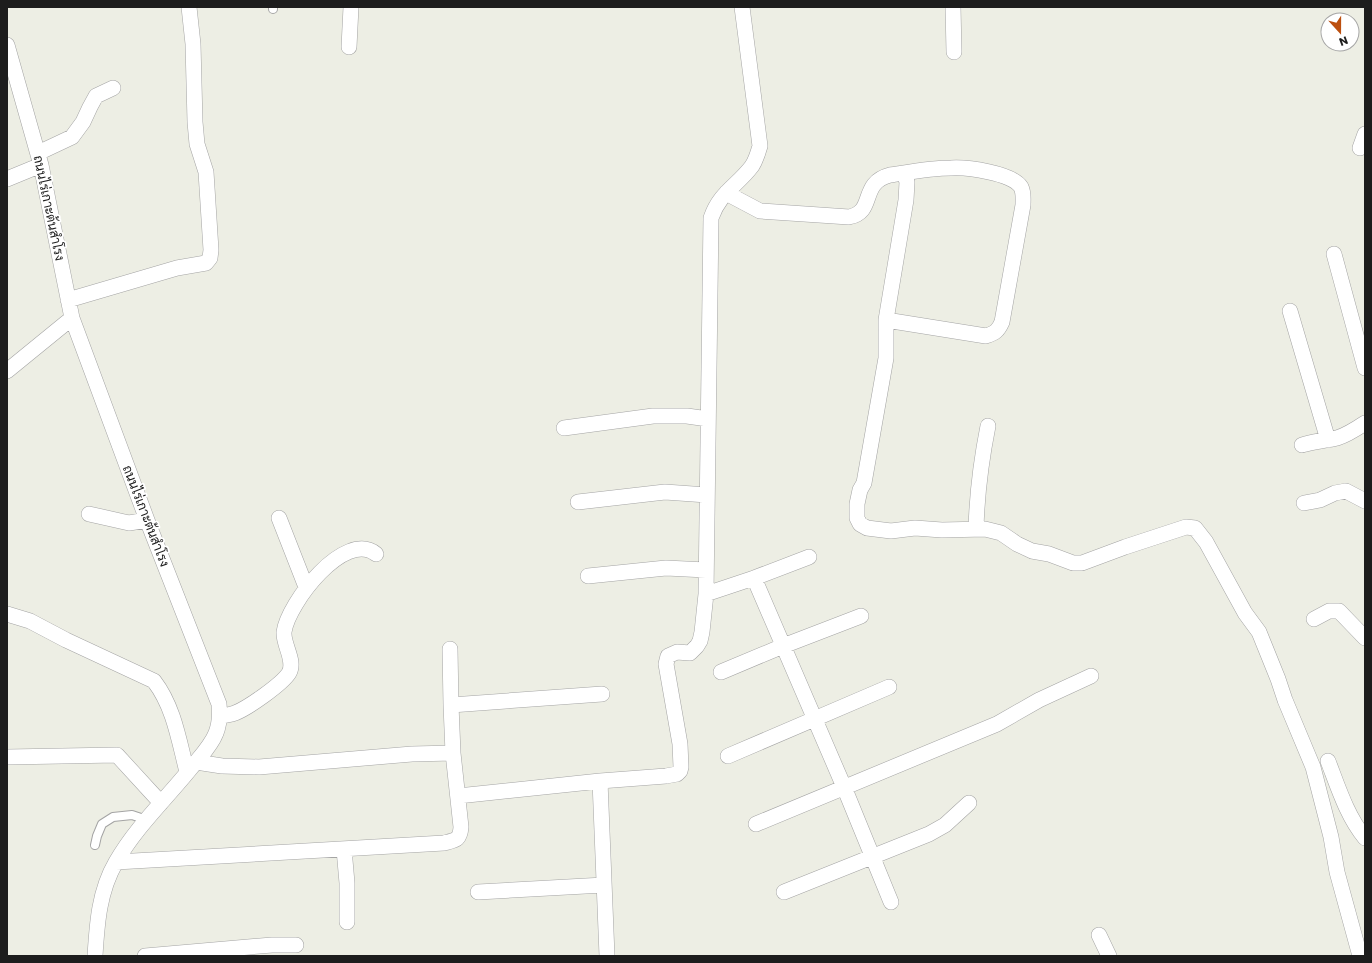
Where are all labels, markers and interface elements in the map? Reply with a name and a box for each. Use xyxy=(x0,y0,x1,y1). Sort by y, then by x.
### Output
north arrow xyxy=(1320,12,1360,52)
text: N xyxy=(1337,32,1350,50)
street label: ถนนไร่เกาะต้นสำโรง xyxy=(29,154,69,262)
street label: ถนนไร่เกาะต้นสำโรง xyxy=(118,462,174,570)

